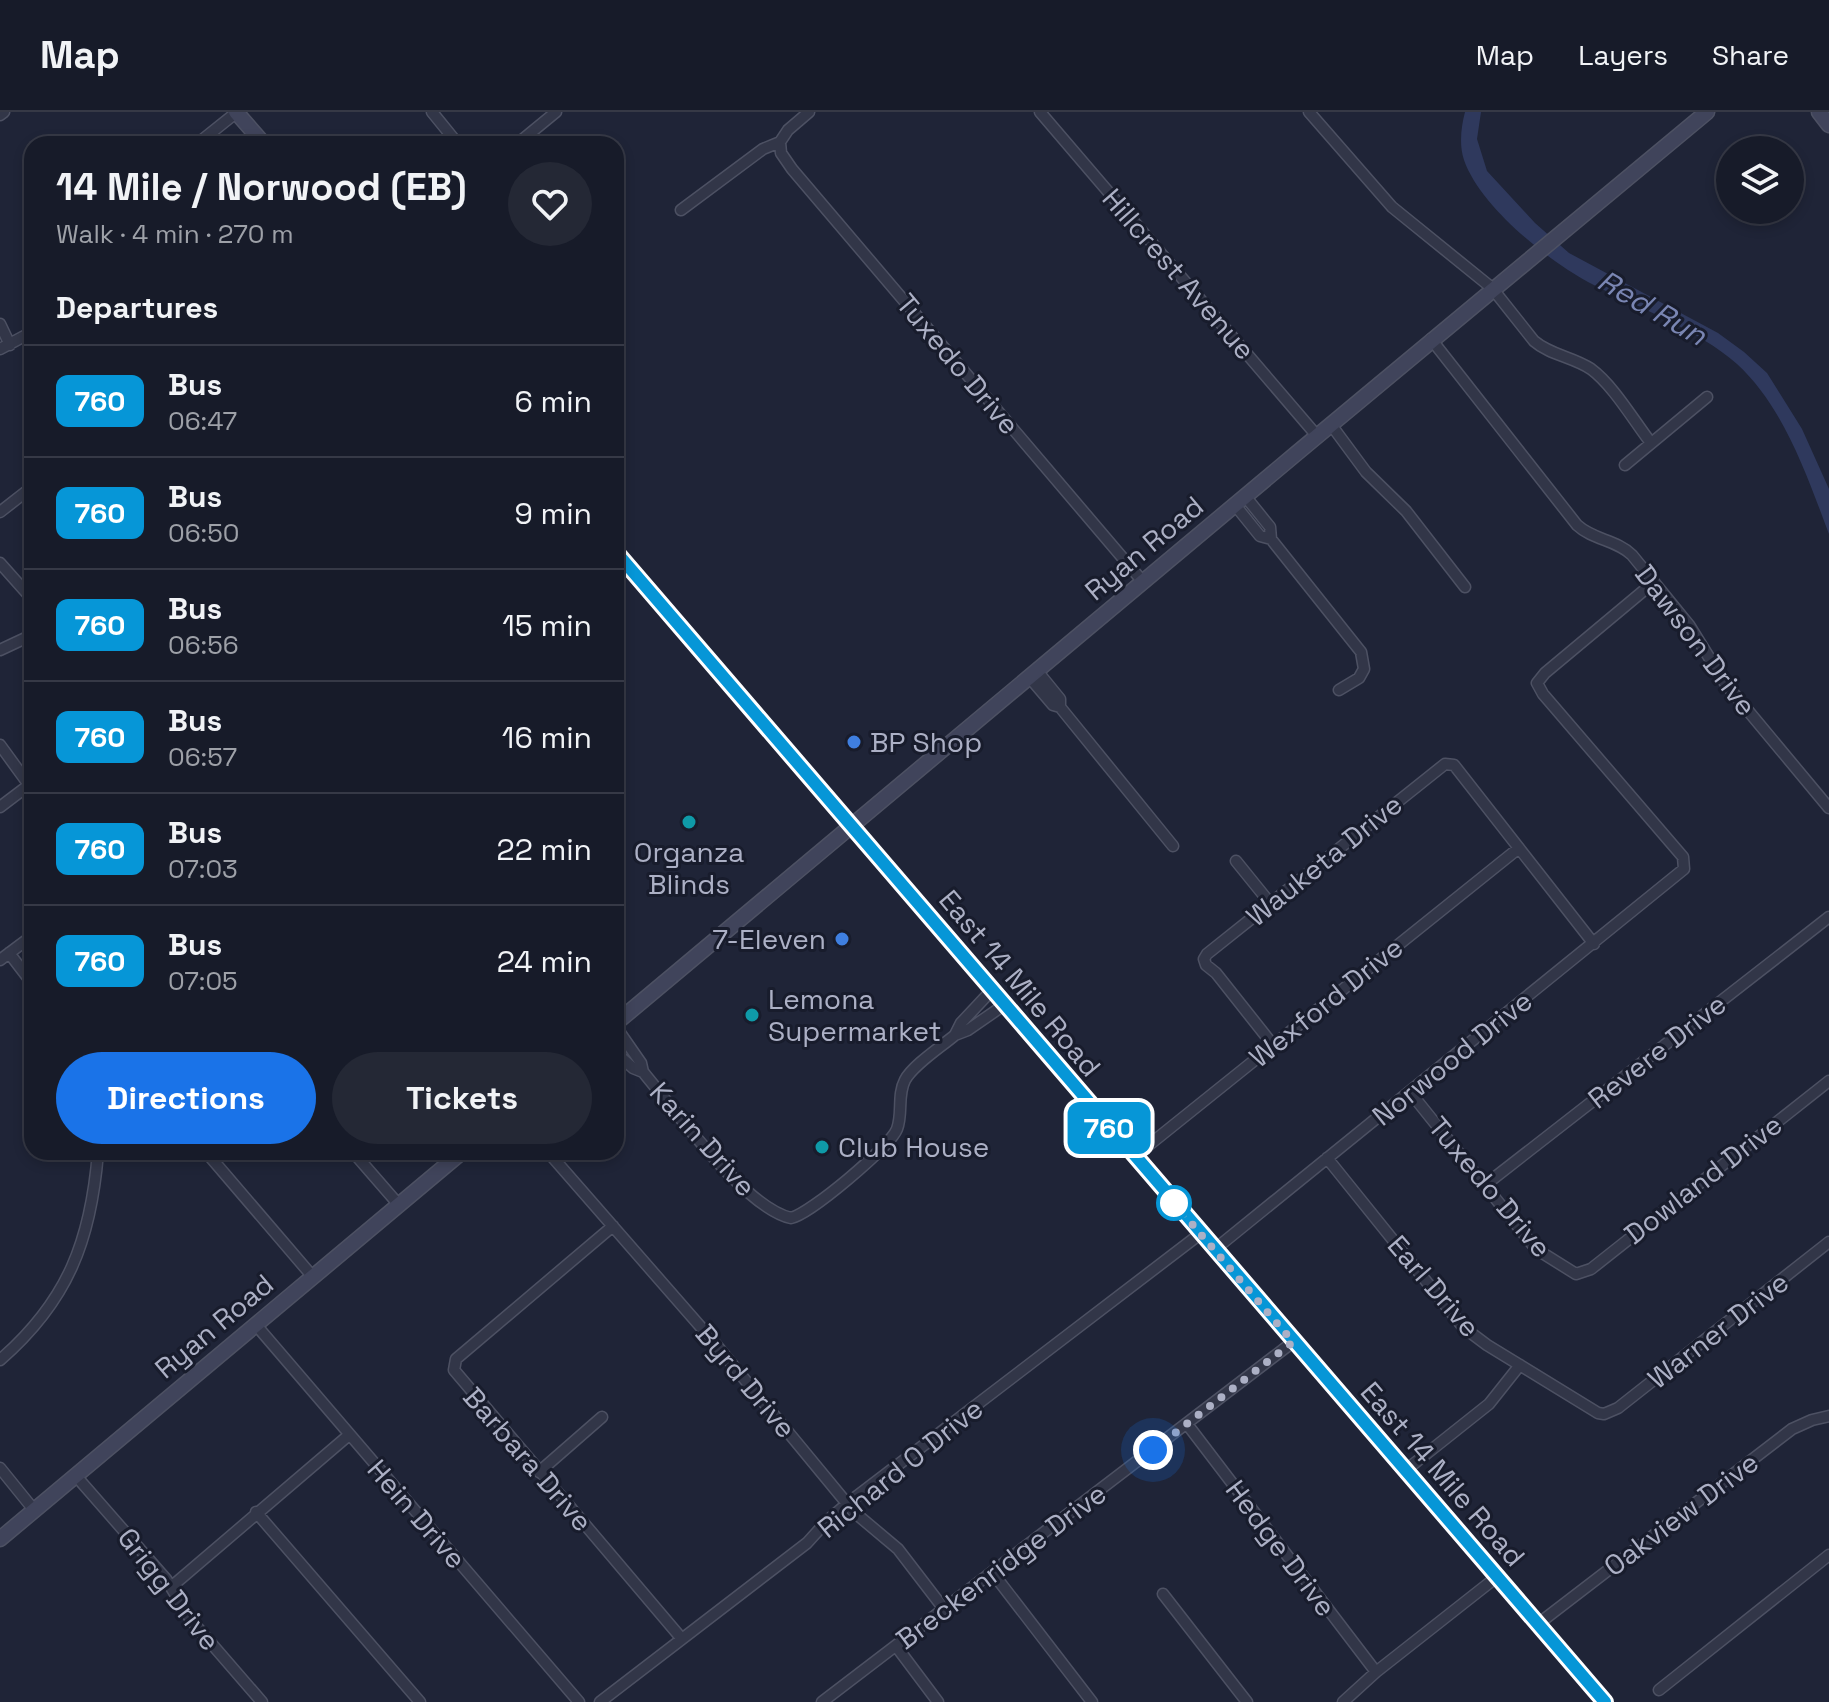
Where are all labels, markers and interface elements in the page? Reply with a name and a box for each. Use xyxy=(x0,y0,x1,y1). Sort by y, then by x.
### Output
text: Map xyxy=(40,31,120,79)
text: Map xyxy=(1476,37,1534,73)
text: Layers xyxy=(1578,37,1668,73)
text: Share xyxy=(1712,37,1789,73)
map controls xyxy=(1716,136,1804,224)
button: layers xyxy=(1716,136,1804,224)
button: heart xyxy=(508,162,592,246)
text: 14 Mile / Norwood (EB) xyxy=(56,163,467,211)
street label: Hillcrest Avenue xyxy=(1095,181,1263,367)
text: Walk · 4 min · 270 m xyxy=(56,217,294,251)
water label: Red Run xyxy=(1591,261,1714,355)
street label: Tuxedo Drive xyxy=(889,286,1027,442)
text: Departures xyxy=(56,288,218,327)
text: Bus xyxy=(168,365,222,404)
text: 6 min xyxy=(514,382,592,421)
text: 760 xyxy=(75,383,125,419)
text: 06:47 xyxy=(168,404,237,438)
text: Bus xyxy=(168,477,222,516)
street label: Ryan Road xyxy=(1077,488,1211,608)
text: 9 min xyxy=(514,494,592,533)
text: 760 xyxy=(75,495,125,531)
text: 06:50 xyxy=(168,516,239,550)
street label: Dawson Drive xyxy=(1627,557,1765,723)
text: Bus xyxy=(168,589,222,628)
text: 15 min xyxy=(502,606,592,645)
text: 760 xyxy=(75,607,125,643)
text: 06:56 xyxy=(168,628,239,662)
text: Bus xyxy=(168,701,222,740)
text: 16 min xyxy=(502,718,592,757)
text: 760 xyxy=(75,719,125,755)
place label: BP Shop xyxy=(870,724,982,760)
marker: BP Shop xyxy=(845,733,863,751)
text: 06:57 xyxy=(168,740,237,774)
street label: Wauketa Drive xyxy=(1239,786,1409,934)
text: Bus xyxy=(168,813,222,852)
marker: Organza Blinds xyxy=(680,813,698,831)
text: 22 min xyxy=(497,830,592,869)
text: 760 xyxy=(75,831,125,867)
place label: Organza Blinds xyxy=(634,834,744,902)
text: 07:03 xyxy=(168,852,238,886)
street label: East 14 Mile Road xyxy=(931,882,1109,1084)
place label: 7-Eleven xyxy=(712,921,826,957)
text: Bus xyxy=(168,925,222,964)
street label: Wexford Drive xyxy=(1242,929,1410,1075)
marker: 7-Eleven xyxy=(833,930,851,948)
text: 24 min xyxy=(497,942,592,981)
text: 760 xyxy=(75,943,125,979)
text: 07:05 xyxy=(168,964,238,998)
place label: Lemona Supermarket xyxy=(768,981,941,1049)
street label: Norwood Drive xyxy=(1365,982,1539,1134)
street label: Revere Drive xyxy=(1581,986,1733,1116)
marker: Lemona Supermarket xyxy=(743,1006,761,1024)
button: Directions xyxy=(56,1052,316,1144)
button: Tickets xyxy=(332,1052,592,1144)
street label: Karin Drive xyxy=(642,1074,764,1204)
line badge: 760 xyxy=(1063,1102,1155,1154)
street label: Dowland Drive xyxy=(1617,1106,1789,1252)
street label: Tuxedo Drive xyxy=(1421,1109,1559,1265)
text: 760 xyxy=(1084,1110,1134,1146)
place label: Club House xyxy=(838,1129,989,1165)
marker: Club House xyxy=(813,1138,831,1156)
unlabelled marker xyxy=(1157,1186,1191,1220)
street label: Earl Drive xyxy=(1380,1228,1488,1344)
street label: Warner Drive xyxy=(1640,1264,1796,1396)
street label: Ryan Road xyxy=(147,1266,281,1386)
street label: Byrd Drive xyxy=(688,1317,804,1445)
street label: East 14 Mile Road xyxy=(1353,1374,1533,1574)
street label: Barbara Drive xyxy=(455,1379,601,1539)
street label: Richard O Drive xyxy=(810,1390,990,1546)
your location xyxy=(1133,1430,1173,1470)
street label: Oakview Drive xyxy=(1596,1444,1766,1584)
street label: Hein Drive xyxy=(360,1452,474,1576)
street label: Hedge Drive xyxy=(1218,1473,1344,1623)
street label: Breckenridge Drive xyxy=(889,1475,1113,1657)
street label: Grigg Drive xyxy=(110,1520,228,1658)

